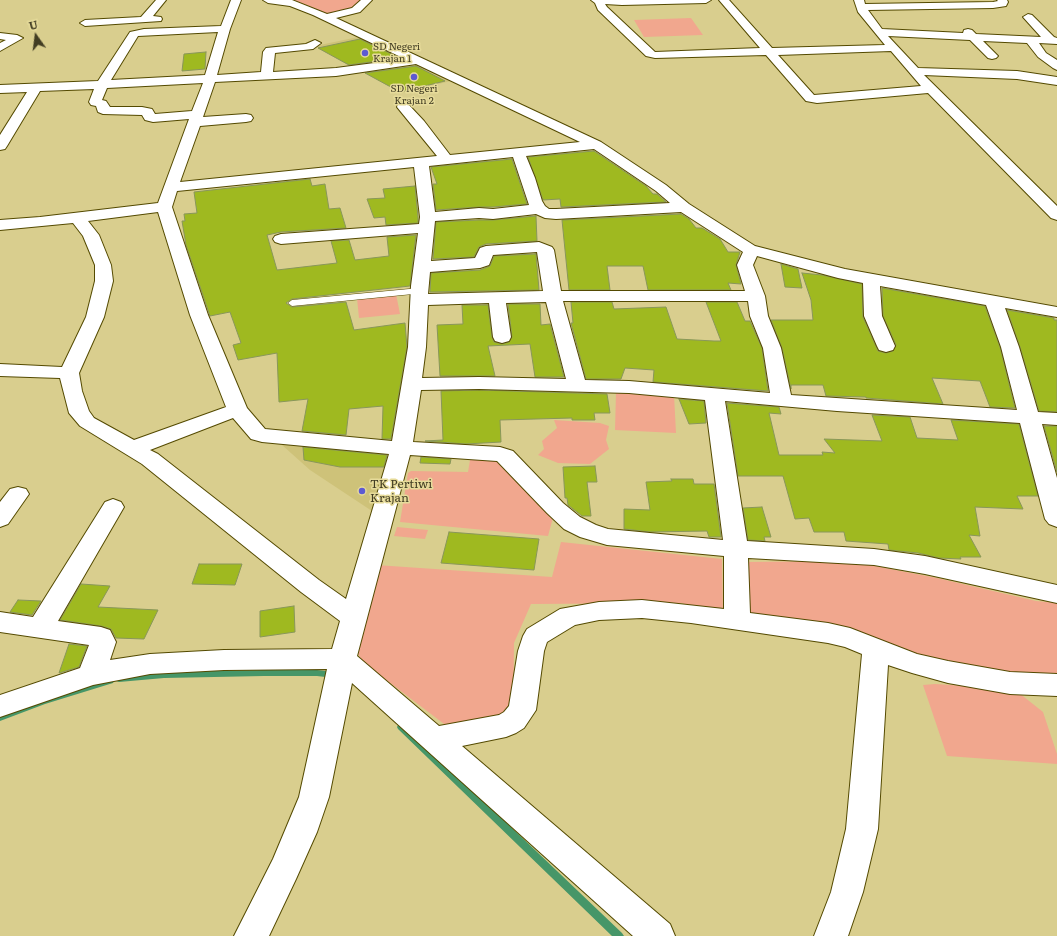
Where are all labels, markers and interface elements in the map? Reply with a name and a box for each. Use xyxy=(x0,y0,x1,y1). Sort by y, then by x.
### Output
north arrow xyxy=(16,16,56,56)
text: U xyxy=(27,16,39,33)
place label: SD Negeri Krajan 1 xyxy=(373,41,420,64)
marker: SD Negeri Krajan 1 xyxy=(360,48,370,58)
marker: SD Negeri Krajan 2 xyxy=(409,72,419,82)
place label: SD Negeri Krajan 2 xyxy=(390,83,438,106)
place label: TK Pertiwi Krajan xyxy=(370,477,432,505)
marker: TK Pertiwi Krajan xyxy=(357,486,367,496)

